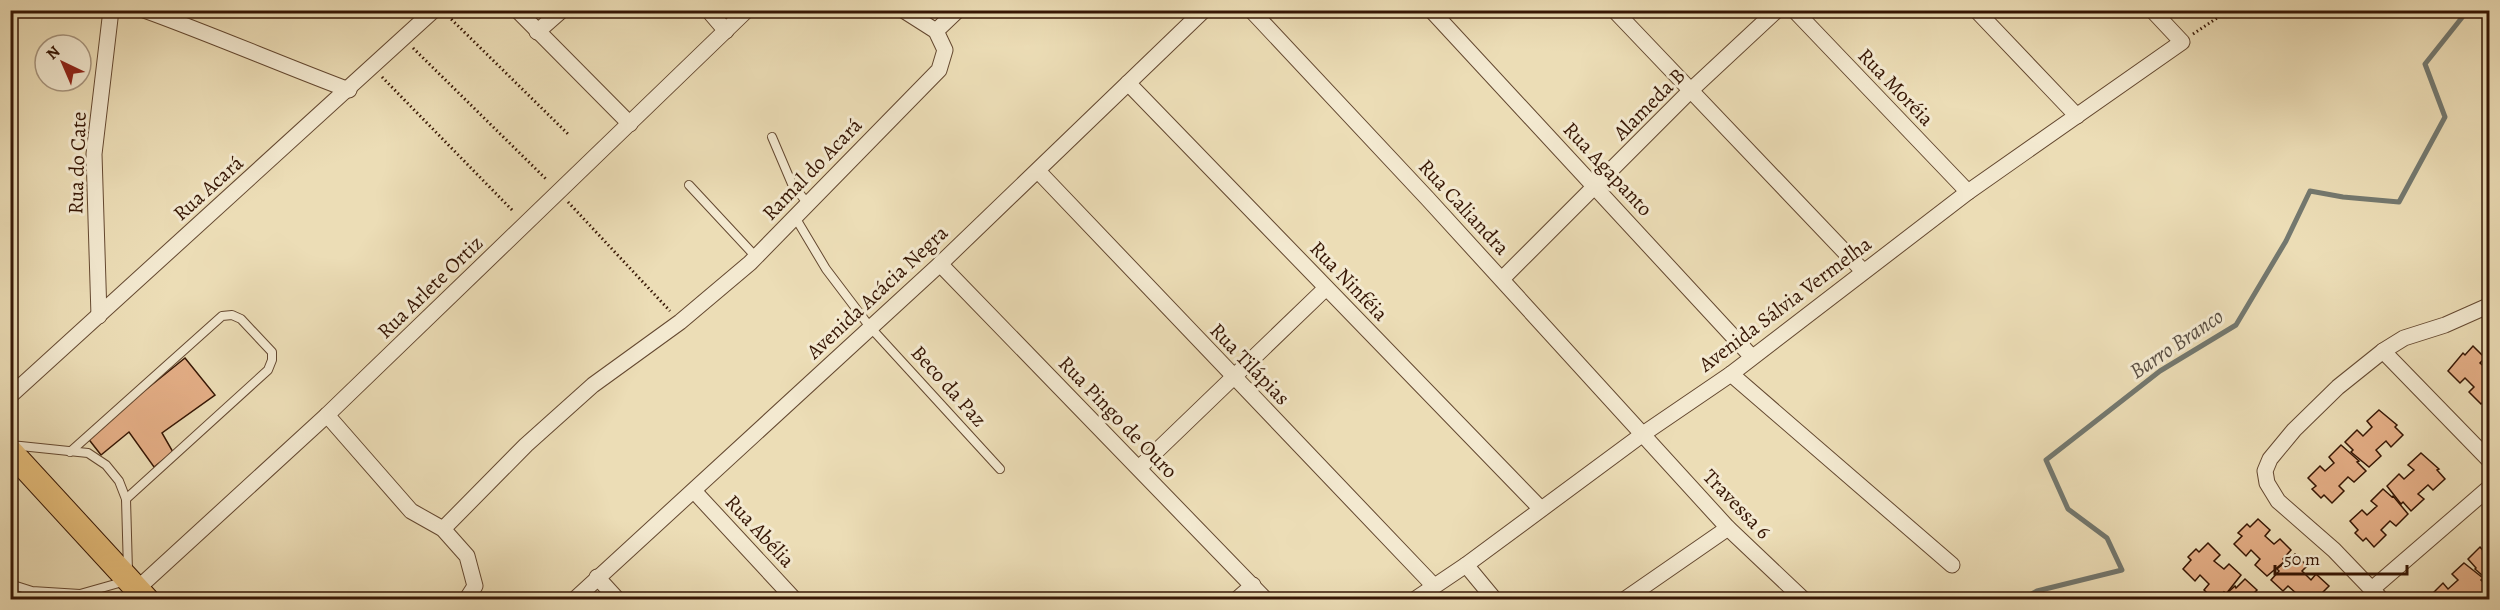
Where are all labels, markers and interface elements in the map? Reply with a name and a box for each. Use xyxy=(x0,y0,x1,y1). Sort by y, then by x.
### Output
north arrow xyxy=(33,33,93,93)
text: N xyxy=(41,41,65,65)
street label: Rua Moréia xyxy=(1852,42,1940,132)
street label: Alameda B xyxy=(1606,62,1691,147)
street label: Rua do Cate xyxy=(61,111,93,215)
street label: Ramal do Acará xyxy=(756,111,868,226)
street label: Rua Agapanto xyxy=(1557,116,1659,222)
street label: Rua Acará xyxy=(167,149,249,227)
street label: Rua Caliandra xyxy=(1412,153,1516,261)
street label: Avenida Acácia Negra xyxy=(799,219,954,366)
street label: Rua Arlete Ortiz xyxy=(371,229,489,345)
street label: Avenida Sálvia Vermelha xyxy=(1692,230,1877,379)
street label: Rua Ninféia xyxy=(1304,235,1394,327)
water label: Barro Branco xyxy=(2124,301,2229,386)
street label: Rua Tilápias xyxy=(1204,317,1296,411)
street label: Beco da Paz xyxy=(905,339,993,433)
street label: Rua Pingo de Ouro xyxy=(1052,350,1184,484)
street label: Travessa 6 xyxy=(1697,463,1777,545)
street label: Rua Abélia xyxy=(719,488,801,574)
scale bar xyxy=(2275,538,2407,576)
text: 50 m xyxy=(2284,547,2320,571)

